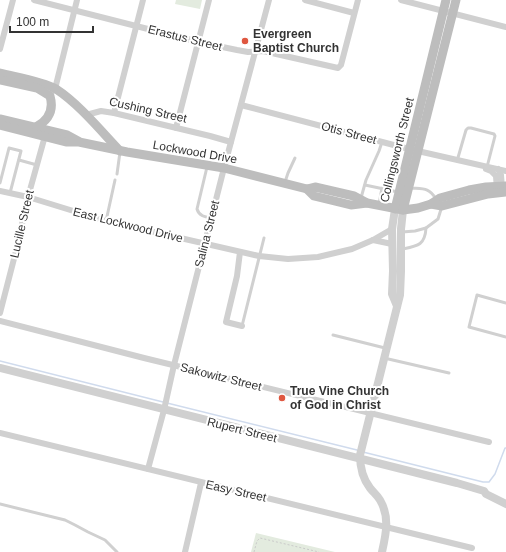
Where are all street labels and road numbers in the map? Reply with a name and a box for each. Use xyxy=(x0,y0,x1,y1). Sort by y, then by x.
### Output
street label: Erastus Street xyxy=(146,22,224,54)
street label: Cushing Street xyxy=(108,94,189,126)
street label: Collingsworth Street xyxy=(377,96,417,204)
street label: Otis Street xyxy=(320,119,379,147)
street label: Lockwood Drive xyxy=(152,138,239,166)
street label: Lucille Street xyxy=(7,188,37,259)
street label: Salina Street xyxy=(192,198,222,269)
street label: East Lockwood Drive xyxy=(72,205,185,246)
street label: Sakowitz Street xyxy=(179,360,264,394)
street label: Rupert Street xyxy=(206,415,279,446)
street label: Easy Street xyxy=(204,477,268,505)

